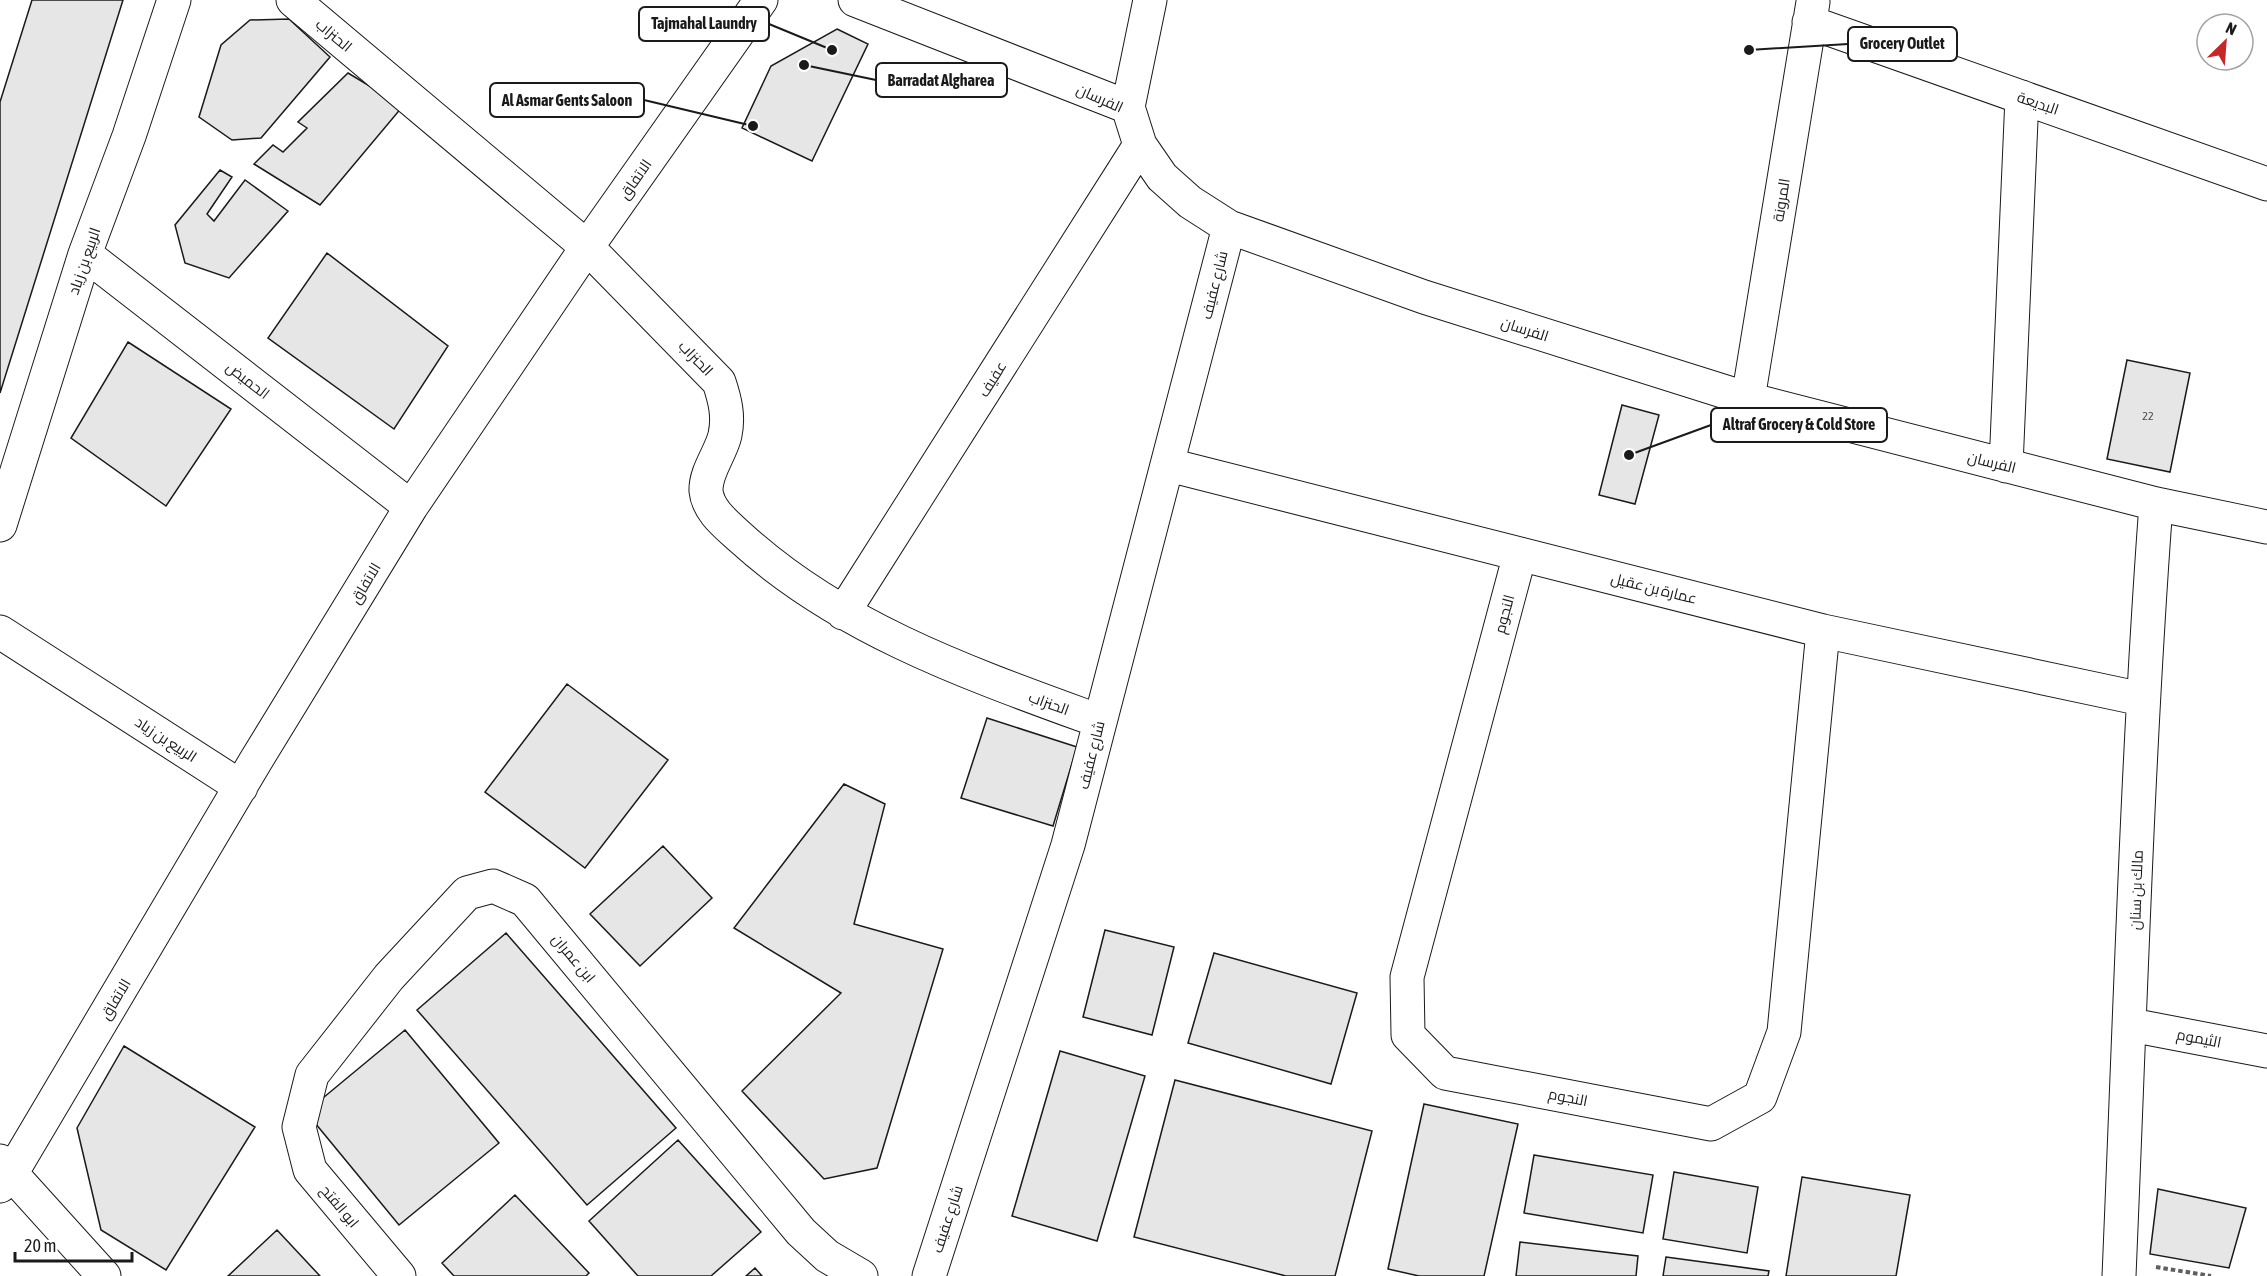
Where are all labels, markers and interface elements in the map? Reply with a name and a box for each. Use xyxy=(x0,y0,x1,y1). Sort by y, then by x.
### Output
callout: Tajmahal Laundry xyxy=(639,7,769,41)
north arrow xyxy=(2195,12,2255,72)
text: Tajmahal Laundry xyxy=(651,14,757,32)
street label: الحنزاب xyxy=(312,15,356,56)
text: N xyxy=(2223,18,2239,39)
callout: Grocery Outlet xyxy=(1848,27,1957,61)
text: Grocery Outlet xyxy=(1859,34,1945,52)
callout: Barradat Algharea xyxy=(876,63,1007,97)
text: Barradat Algharea xyxy=(888,71,994,89)
street label: الفرسان xyxy=(1073,80,1126,118)
callout: Al Asmar Gents Saloon xyxy=(490,83,644,117)
street label: البديعة xyxy=(2015,88,2061,118)
text: Al Asmar Gents Saloon xyxy=(501,91,633,109)
street label: الاتفاق xyxy=(615,156,656,203)
street label: المرونة xyxy=(1769,177,1794,223)
street label: الربيع بن زياد xyxy=(65,225,106,298)
street label: شارع عفيف xyxy=(1197,249,1234,322)
street label: الفرسان xyxy=(1498,313,1551,347)
street label: الحنزاب xyxy=(675,337,717,380)
street label: الحميض xyxy=(222,358,273,404)
street label: عفيف xyxy=(975,358,1009,400)
callout: Altraf Grocery & Cold Store xyxy=(1711,408,1887,442)
house number: 22 xyxy=(2142,409,2154,423)
text: Altraf Grocery & Cold Store xyxy=(1722,415,1875,433)
street label: الفرسان xyxy=(1966,448,2018,478)
street label: الاتفاق xyxy=(346,559,386,608)
street label: عمارة بن عقيل xyxy=(1609,569,1699,609)
street label: النجوم xyxy=(1491,593,1519,636)
street label: الحنزاب xyxy=(1026,688,1072,719)
street label: الربيع بن زياد xyxy=(130,713,200,768)
street label: شارع عفيف xyxy=(1074,719,1111,792)
street label: مالك بن سنان xyxy=(2126,850,2148,930)
street label: ابن عمران xyxy=(547,930,599,987)
street label: الاتفاق xyxy=(96,975,136,1024)
street label: الثيموم xyxy=(2175,1025,2223,1053)
street label: النجوم xyxy=(1547,1085,1589,1111)
street label: ابو الفتح xyxy=(315,1181,363,1233)
street label: شارع عفيف xyxy=(928,1183,969,1256)
scale bar xyxy=(15,1225,132,1263)
text: 20 m xyxy=(24,1235,56,1256)

